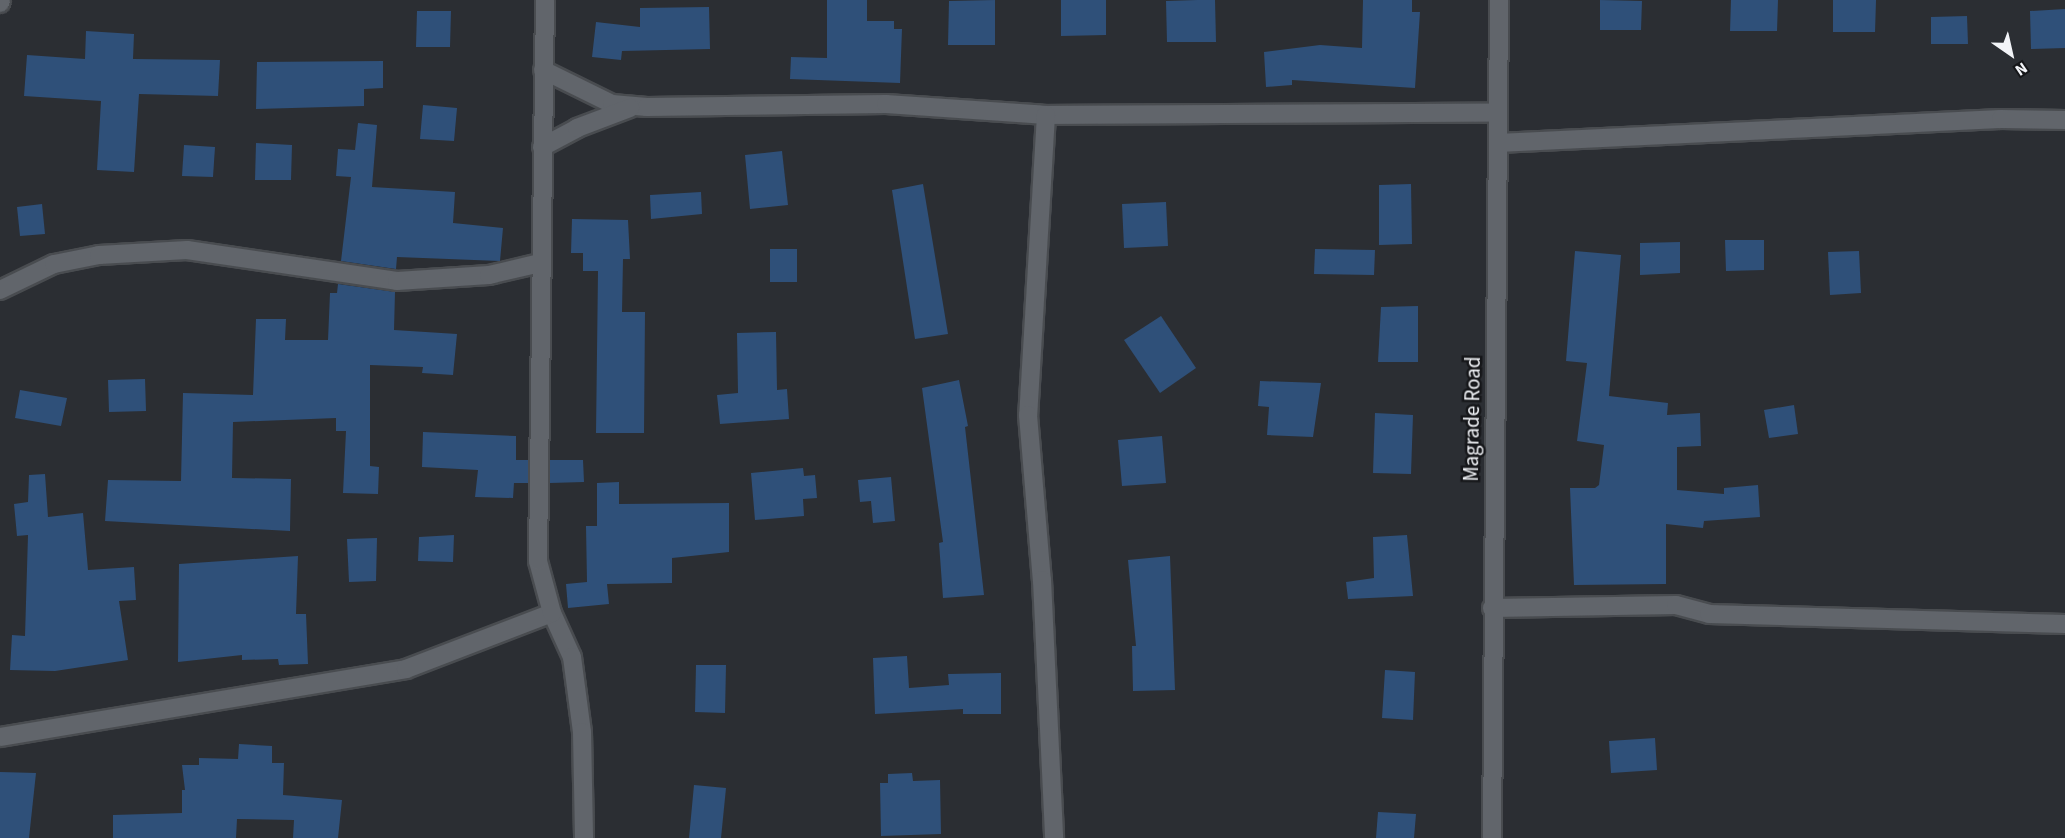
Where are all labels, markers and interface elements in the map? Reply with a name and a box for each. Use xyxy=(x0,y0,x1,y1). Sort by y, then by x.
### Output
north arrow xyxy=(1981,24,2041,84)
text: N xyxy=(2011,57,2032,81)
street label: Magrade Road xyxy=(1458,356,1486,482)

